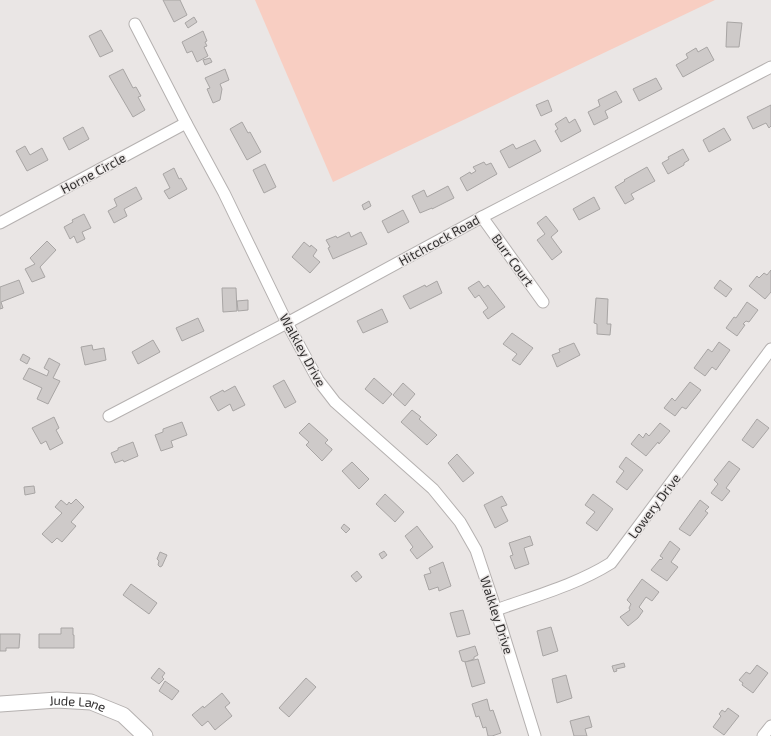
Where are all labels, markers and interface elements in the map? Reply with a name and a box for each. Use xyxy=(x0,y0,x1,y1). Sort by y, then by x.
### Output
street label: Horne Circle xyxy=(58,149,128,197)
street label: Hitchcock Road xyxy=(396,211,482,269)
street label: Burr Court xyxy=(489,231,537,289)
street label: Walkley Drive xyxy=(276,311,330,389)
street label: Lowery Drive xyxy=(624,470,684,542)
street label: Walkley Drive xyxy=(477,574,517,656)
street label: Jude Lane xyxy=(49,692,108,715)

